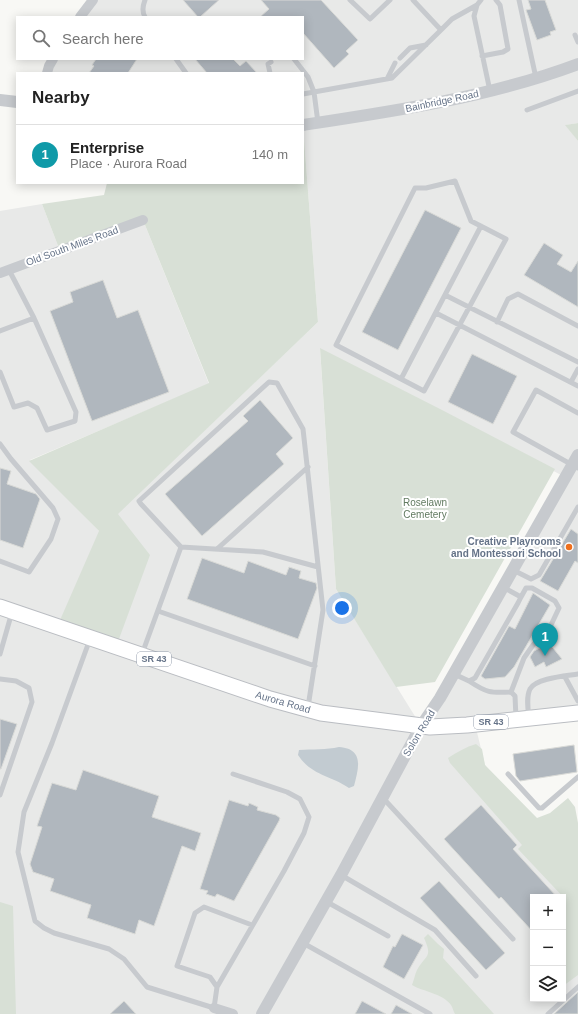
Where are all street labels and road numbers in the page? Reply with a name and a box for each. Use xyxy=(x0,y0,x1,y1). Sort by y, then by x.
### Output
street label: Bainbridge Road xyxy=(404,88,480,114)
street label: Old South Miles Road xyxy=(24,224,120,268)
road number: SR 43 xyxy=(137,652,171,666)
street label: Aurora Road xyxy=(254,689,312,715)
street label: Solon Road xyxy=(401,708,437,758)
road number: SR 43 xyxy=(474,715,508,729)

